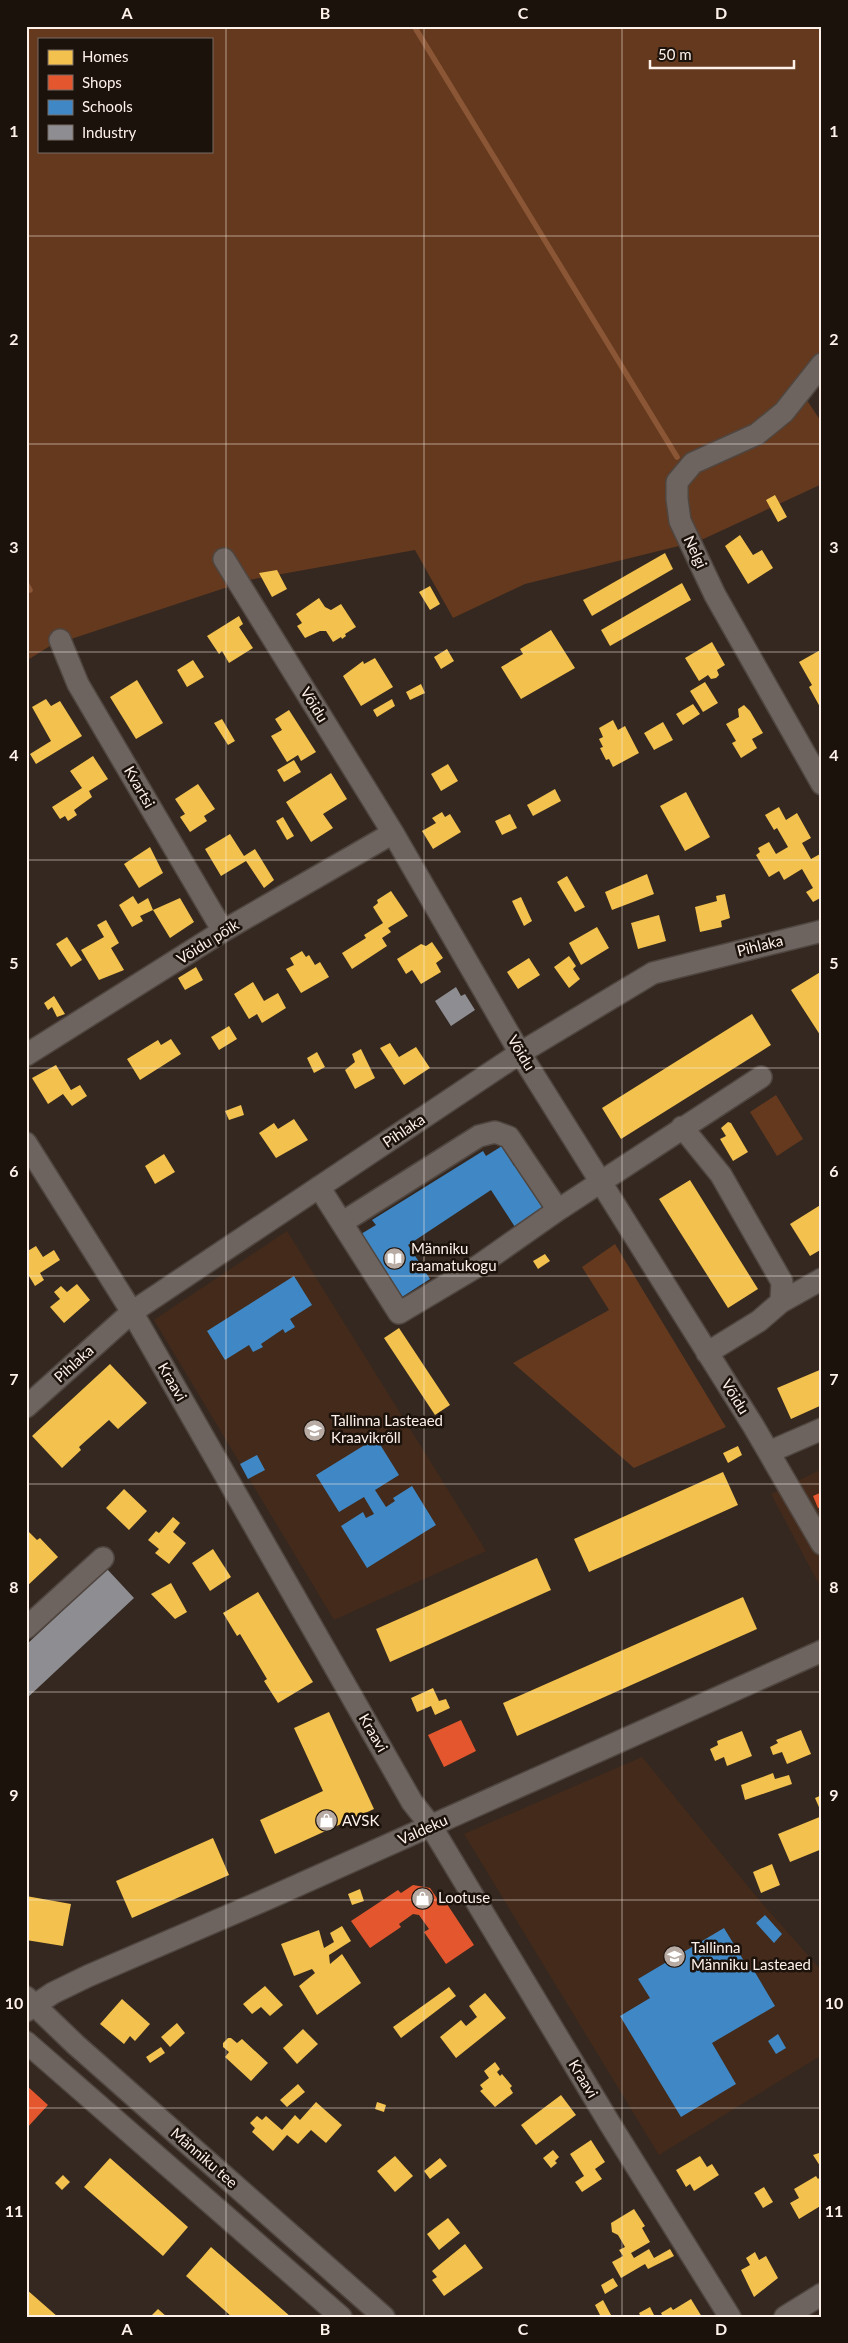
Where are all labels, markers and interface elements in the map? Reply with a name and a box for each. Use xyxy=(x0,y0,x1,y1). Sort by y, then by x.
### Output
text: A xyxy=(120,3,133,22)
text: B xyxy=(320,3,330,22)
text: C xyxy=(518,3,529,22)
text: D xyxy=(715,3,727,22)
legend xyxy=(38,38,212,152)
scale bar xyxy=(650,38,794,70)
text: 50 m xyxy=(658,45,692,63)
text: Homes xyxy=(82,47,128,65)
text: Shops xyxy=(82,73,122,91)
text: Schools xyxy=(82,97,133,115)
text: 1 xyxy=(9,121,19,140)
text: 1 xyxy=(829,121,839,140)
text: Industry xyxy=(82,123,137,141)
text: 2 xyxy=(9,329,19,348)
text: 2 xyxy=(829,329,839,348)
street label: Nelgi xyxy=(681,532,711,571)
text: 3 xyxy=(9,537,19,556)
text: 3 xyxy=(829,537,839,556)
street label: Võidu xyxy=(297,684,333,725)
text: 4 xyxy=(9,745,19,764)
text: 4 xyxy=(829,745,839,764)
street label: Kvartsi xyxy=(121,762,159,811)
street label: Võidu põik xyxy=(173,915,242,967)
street label: Pihlaka xyxy=(735,931,785,959)
text: 5 xyxy=(9,953,19,972)
text: 5 xyxy=(829,953,839,972)
street label: Võidu xyxy=(504,1032,539,1073)
street label: Pihlaka xyxy=(379,1110,428,1151)
text: 6 xyxy=(9,1161,19,1180)
text: 6 xyxy=(829,1161,839,1180)
place label: Männiku raamatukogu xyxy=(411,1239,497,1274)
library icon: Männiku raamatukogu xyxy=(383,1246,407,1270)
street label: Pihlaka xyxy=(50,1341,97,1386)
street label: Kraavi xyxy=(155,1359,191,1404)
text: 7 xyxy=(9,1369,19,1388)
text: 7 xyxy=(829,1369,839,1388)
street label: Võidu xyxy=(718,1376,754,1417)
place label: Tallinna Lasteaed Kraavikrõll xyxy=(331,1411,443,1446)
school or university icon: Tallinna Lasteaed Kraavikrõll xyxy=(303,1418,327,1442)
text: 8 xyxy=(9,1577,19,1596)
text: 8 xyxy=(829,1577,839,1596)
street label: Kraavi xyxy=(356,1710,392,1755)
text: 9 xyxy=(9,1785,19,1804)
text: 9 xyxy=(829,1785,839,1804)
shop icon: AVSK xyxy=(314,1809,338,1833)
street label: Valdeku xyxy=(395,1810,450,1848)
place label: AVSK xyxy=(342,1811,379,1829)
shop icon: Lootuse xyxy=(410,1886,434,1910)
place label: Lootuse xyxy=(438,1888,490,1906)
place label: Tallinna Männiku Lasteaed xyxy=(691,1938,811,1973)
school or university icon: Tallinna Männiku Lasteaed xyxy=(663,1945,687,1969)
text: 10 xyxy=(5,1993,23,2012)
text: 10 xyxy=(825,1993,843,2012)
street label: Kraavi xyxy=(565,2056,602,2101)
street label: Männiku tee xyxy=(168,2123,242,2191)
text: 11 xyxy=(5,2201,23,2220)
text: 11 xyxy=(825,2201,843,2220)
text: A xyxy=(120,2319,133,2338)
text: B xyxy=(320,2319,330,2338)
text: C xyxy=(518,2319,529,2338)
text: D xyxy=(715,2319,727,2338)

